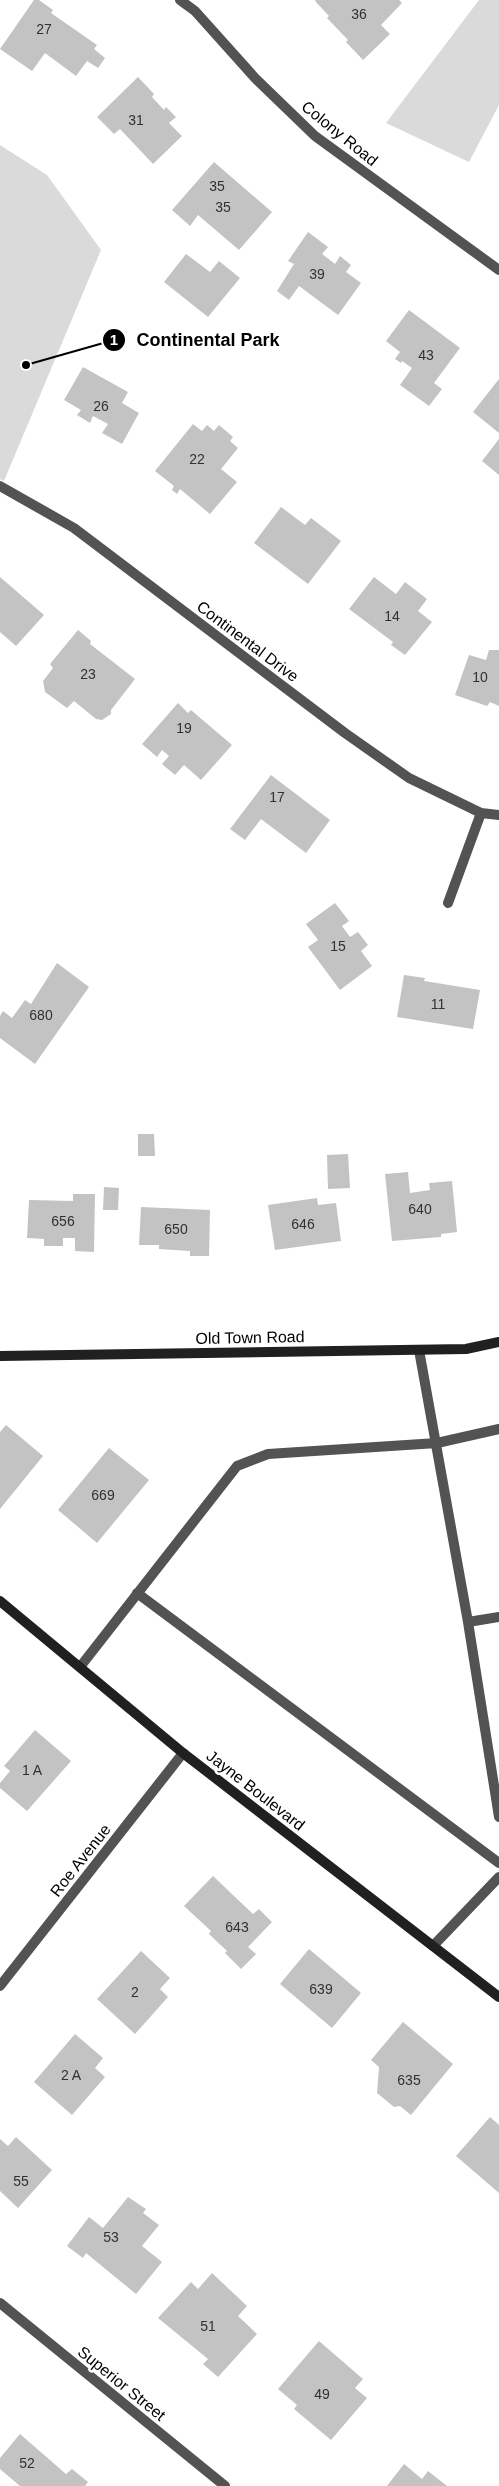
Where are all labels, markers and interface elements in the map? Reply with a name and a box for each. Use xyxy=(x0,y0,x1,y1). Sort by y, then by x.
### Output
house number: 36 xyxy=(351,6,367,22)
house number: 27 xyxy=(36,21,52,37)
street label: Colony Road xyxy=(298,98,381,169)
house number: 31 xyxy=(128,112,144,128)
house number: 35 xyxy=(209,178,225,194)
house number: 35 xyxy=(215,199,231,215)
house number: 39 xyxy=(309,266,325,282)
callout: Continental Park xyxy=(101,323,289,356)
text: Continental Park xyxy=(136,330,280,350)
text: 1 xyxy=(110,331,118,348)
house number: 43 xyxy=(418,347,434,363)
house number: 26 xyxy=(93,398,109,414)
house number: 22 xyxy=(189,451,205,467)
street label: Continental Drive xyxy=(194,598,302,685)
house number: 14 xyxy=(384,608,400,624)
house number: 23 xyxy=(80,666,96,682)
house number: 10 xyxy=(472,669,488,685)
house number: 19 xyxy=(176,720,192,736)
house number: 17 xyxy=(269,789,285,805)
house number: 15 xyxy=(330,938,346,954)
house number: 11 xyxy=(431,996,445,1012)
house number: 680 xyxy=(29,1007,53,1023)
house number: 640 xyxy=(408,1201,432,1217)
house number: 656 xyxy=(51,1213,75,1229)
house number: 646 xyxy=(291,1216,315,1232)
house number: 650 xyxy=(164,1221,188,1237)
street label: Old Town Road xyxy=(195,1328,305,1347)
house number: 669 xyxy=(91,1487,115,1503)
street label: Jayne Boulevard xyxy=(203,1747,308,1834)
house number: 1 A xyxy=(22,1762,43,1778)
street label: Roe Avenue xyxy=(47,1821,114,1900)
house number: 643 xyxy=(225,1919,249,1935)
house number: 639 xyxy=(309,1981,333,1997)
house number: 2 xyxy=(131,1984,139,2000)
house number: 2 A xyxy=(61,2067,82,2083)
house number: 635 xyxy=(397,2072,421,2088)
house number: 55 xyxy=(13,2173,29,2189)
house number: 53 xyxy=(103,2229,119,2245)
house number: 51 xyxy=(200,2318,216,2334)
street label: Superior Street xyxy=(75,2343,169,2424)
house number: 49 xyxy=(314,2386,330,2402)
house number: 52 xyxy=(19,2455,35,2471)

